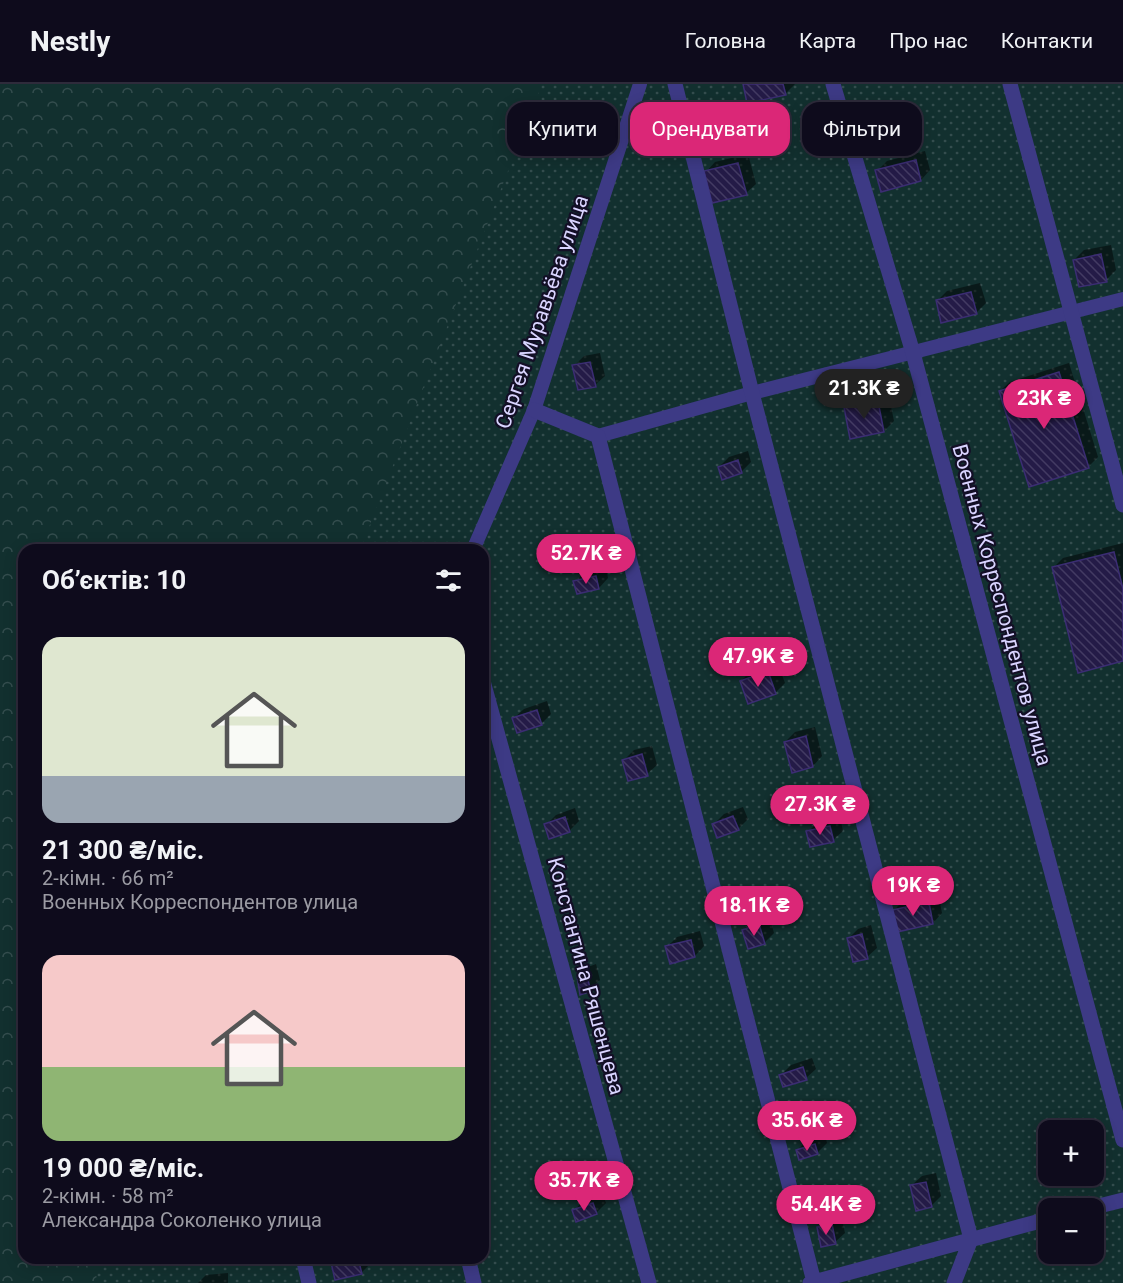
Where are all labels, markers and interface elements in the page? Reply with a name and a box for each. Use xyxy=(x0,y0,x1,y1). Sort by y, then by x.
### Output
text: Nestly xyxy=(30,25,110,58)
text: Головна xyxy=(685,29,766,53)
text: Карта xyxy=(799,29,856,53)
text: Про нас xyxy=(889,29,968,53)
text: Контакти xyxy=(1001,29,1093,53)
chip: Купити xyxy=(507,102,618,156)
chip: Орендувати xyxy=(630,102,790,156)
chip: Фільтри xyxy=(802,102,922,156)
street label: Сергея Муравьёва улица xyxy=(491,192,593,432)
pin: 21.3K ₴ xyxy=(809,369,919,420)
text: 21.3K ₴ xyxy=(828,376,900,400)
pin: 23K ₴ xyxy=(1002,379,1086,430)
text: 23K ₴ xyxy=(1017,386,1071,410)
street label: Военных Корреспондентов улица xyxy=(947,442,1057,768)
pin: 52.7K ₴ xyxy=(531,534,641,585)
text: 52.7K ₴ xyxy=(550,541,622,565)
icon: filters xyxy=(432,564,465,597)
text: Об’єктів: 10 xyxy=(42,565,186,595)
pin: 47.9K ₴ xyxy=(703,637,813,688)
text: 47.9K ₴ xyxy=(722,644,794,668)
icon: home xyxy=(200,676,308,784)
pin: 27.3K ₴ xyxy=(765,785,875,836)
text: 27.3K ₴ xyxy=(784,792,856,816)
text: 21 300 ₴/міс. xyxy=(42,835,204,865)
street label: Константина Ряшенцева xyxy=(543,855,629,1097)
text: 2-кімн. · 66 m² xyxy=(42,866,174,890)
pin: 19K ₴ xyxy=(871,866,955,917)
text: 19K ₴ xyxy=(886,873,940,897)
pin: 18.1K ₴ xyxy=(699,886,809,937)
text: Военных Корреспондентов улица xyxy=(42,890,358,914)
text: 18.1K ₴ xyxy=(718,893,790,917)
icon: home xyxy=(200,994,308,1102)
pin: 35.6K ₴ xyxy=(752,1101,862,1152)
text: 35.6K ₴ xyxy=(771,1108,843,1132)
map controls xyxy=(1038,1120,1104,1264)
button: + xyxy=(1038,1120,1104,1186)
text: 19 000 ₴/міс. xyxy=(42,1153,204,1183)
pin: 35.7K ₴ xyxy=(529,1161,639,1212)
text: 35.7K ₴ xyxy=(548,1168,620,1192)
text: 2-кімн. · 58 m² xyxy=(42,1184,174,1208)
pin: 54.4K ₴ xyxy=(771,1185,881,1236)
text: 54.4K ₴ xyxy=(790,1192,862,1216)
button: − xyxy=(1038,1198,1104,1264)
text: Александра Соколенко улица xyxy=(42,1208,322,1232)

